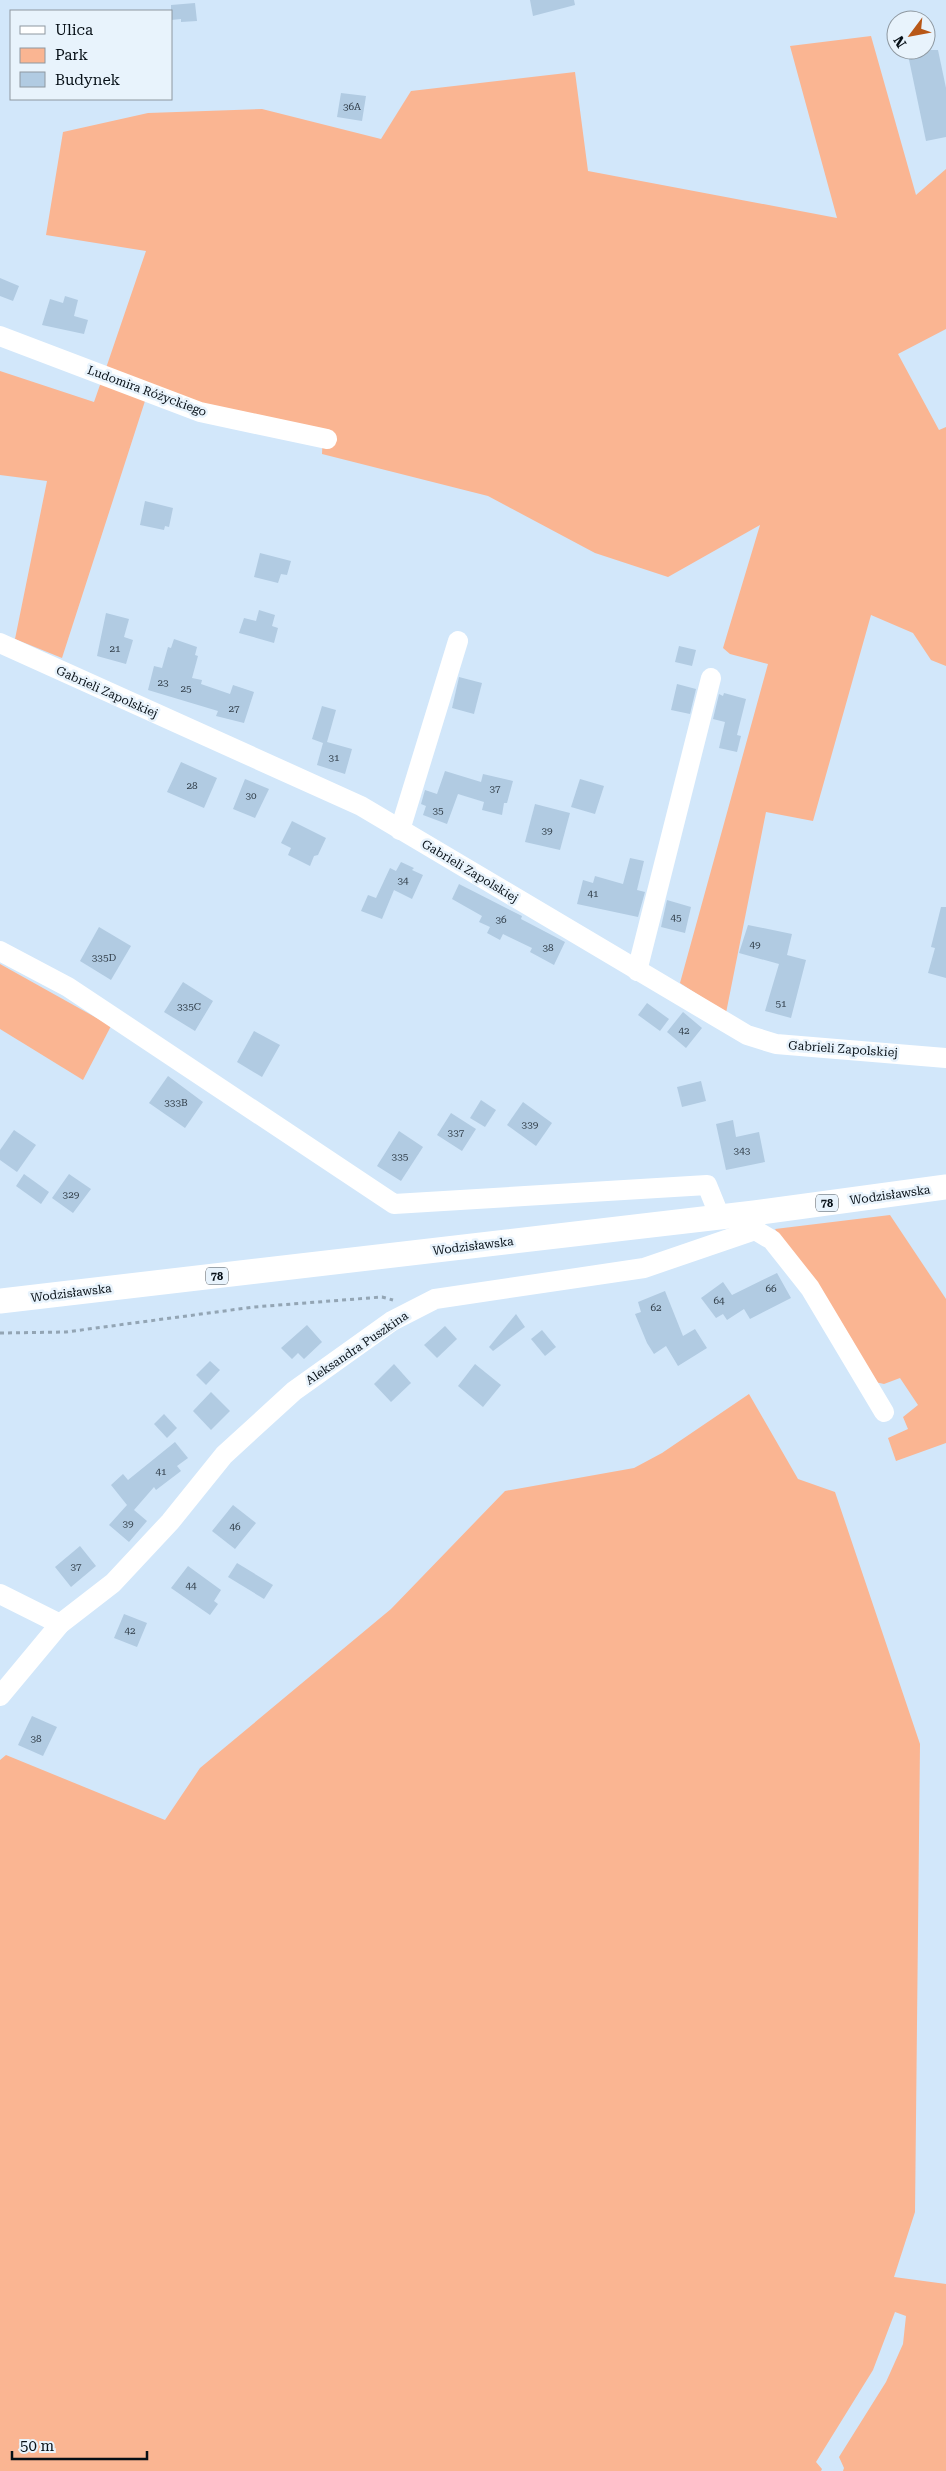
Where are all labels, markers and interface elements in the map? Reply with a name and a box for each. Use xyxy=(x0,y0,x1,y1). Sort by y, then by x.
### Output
legend xyxy=(10,10,172,100)
north arrow xyxy=(886,10,936,60)
text: Ulica xyxy=(55,21,93,39)
text: N xyxy=(890,33,910,51)
text: Park xyxy=(55,46,89,64)
text: Budynek xyxy=(55,71,120,89)
house number: 36A xyxy=(343,101,361,112)
street label: Ludomira Różyckiego xyxy=(85,363,209,419)
house number: 21 xyxy=(109,643,121,654)
street label: Gabrieli Zapolskiej xyxy=(54,663,160,721)
house number: 23 xyxy=(157,677,169,688)
house number: 25 xyxy=(180,683,192,694)
house number: 27 xyxy=(228,703,240,714)
house number: 31 xyxy=(328,752,340,763)
house number: 28 xyxy=(186,780,198,791)
house number: 37 xyxy=(489,783,501,794)
house number: 30 xyxy=(245,790,257,801)
house number: 35 xyxy=(432,805,444,816)
house number: 39 xyxy=(541,825,553,836)
street label: Gabrieli Zapolskiej xyxy=(419,837,521,905)
house number: 34 xyxy=(397,875,409,886)
house number: 41 xyxy=(587,888,599,899)
house number: 45 xyxy=(670,912,682,923)
house number: 36 xyxy=(495,914,507,925)
house number: 49 xyxy=(749,939,761,950)
house number: 38 xyxy=(542,942,554,953)
house number: 335D xyxy=(92,952,117,963)
house number: 51 xyxy=(775,998,787,1009)
house number: 335C xyxy=(177,1001,201,1012)
house number: 42 xyxy=(678,1025,690,1036)
street label: Gabrieli Zapolskiej xyxy=(788,1038,898,1060)
house number: 333B xyxy=(164,1097,188,1108)
house number: 339 xyxy=(522,1119,539,1130)
house number: 337 xyxy=(448,1127,465,1138)
house number: 343 xyxy=(734,1145,751,1156)
house number: 335 xyxy=(392,1151,409,1162)
street label: Wodzisławska xyxy=(849,1182,932,1208)
house number: 329 xyxy=(63,1189,80,1200)
road number: 78 xyxy=(816,1194,838,1212)
street label: Wodzisławska xyxy=(432,1234,515,1258)
road number: 78 xyxy=(206,1268,228,1284)
street label: Wodzisławska xyxy=(30,1281,113,1305)
house number: 66 xyxy=(765,1283,777,1294)
house number: 64 xyxy=(713,1295,725,1306)
house number: 62 xyxy=(650,1302,662,1313)
street label: Aleksandra Puszkina xyxy=(303,1308,411,1387)
house number: 41 xyxy=(155,1466,167,1477)
house number: 39 xyxy=(122,1518,134,1529)
house number: 46 xyxy=(229,1521,241,1532)
house number: 37 xyxy=(70,1561,82,1572)
house number: 44 xyxy=(185,1580,197,1591)
house number: 42 xyxy=(124,1625,136,1636)
house number: 38 xyxy=(30,1733,42,1744)
scale bar xyxy=(12,2428,148,2460)
text: 50 m xyxy=(20,2437,55,2455)

